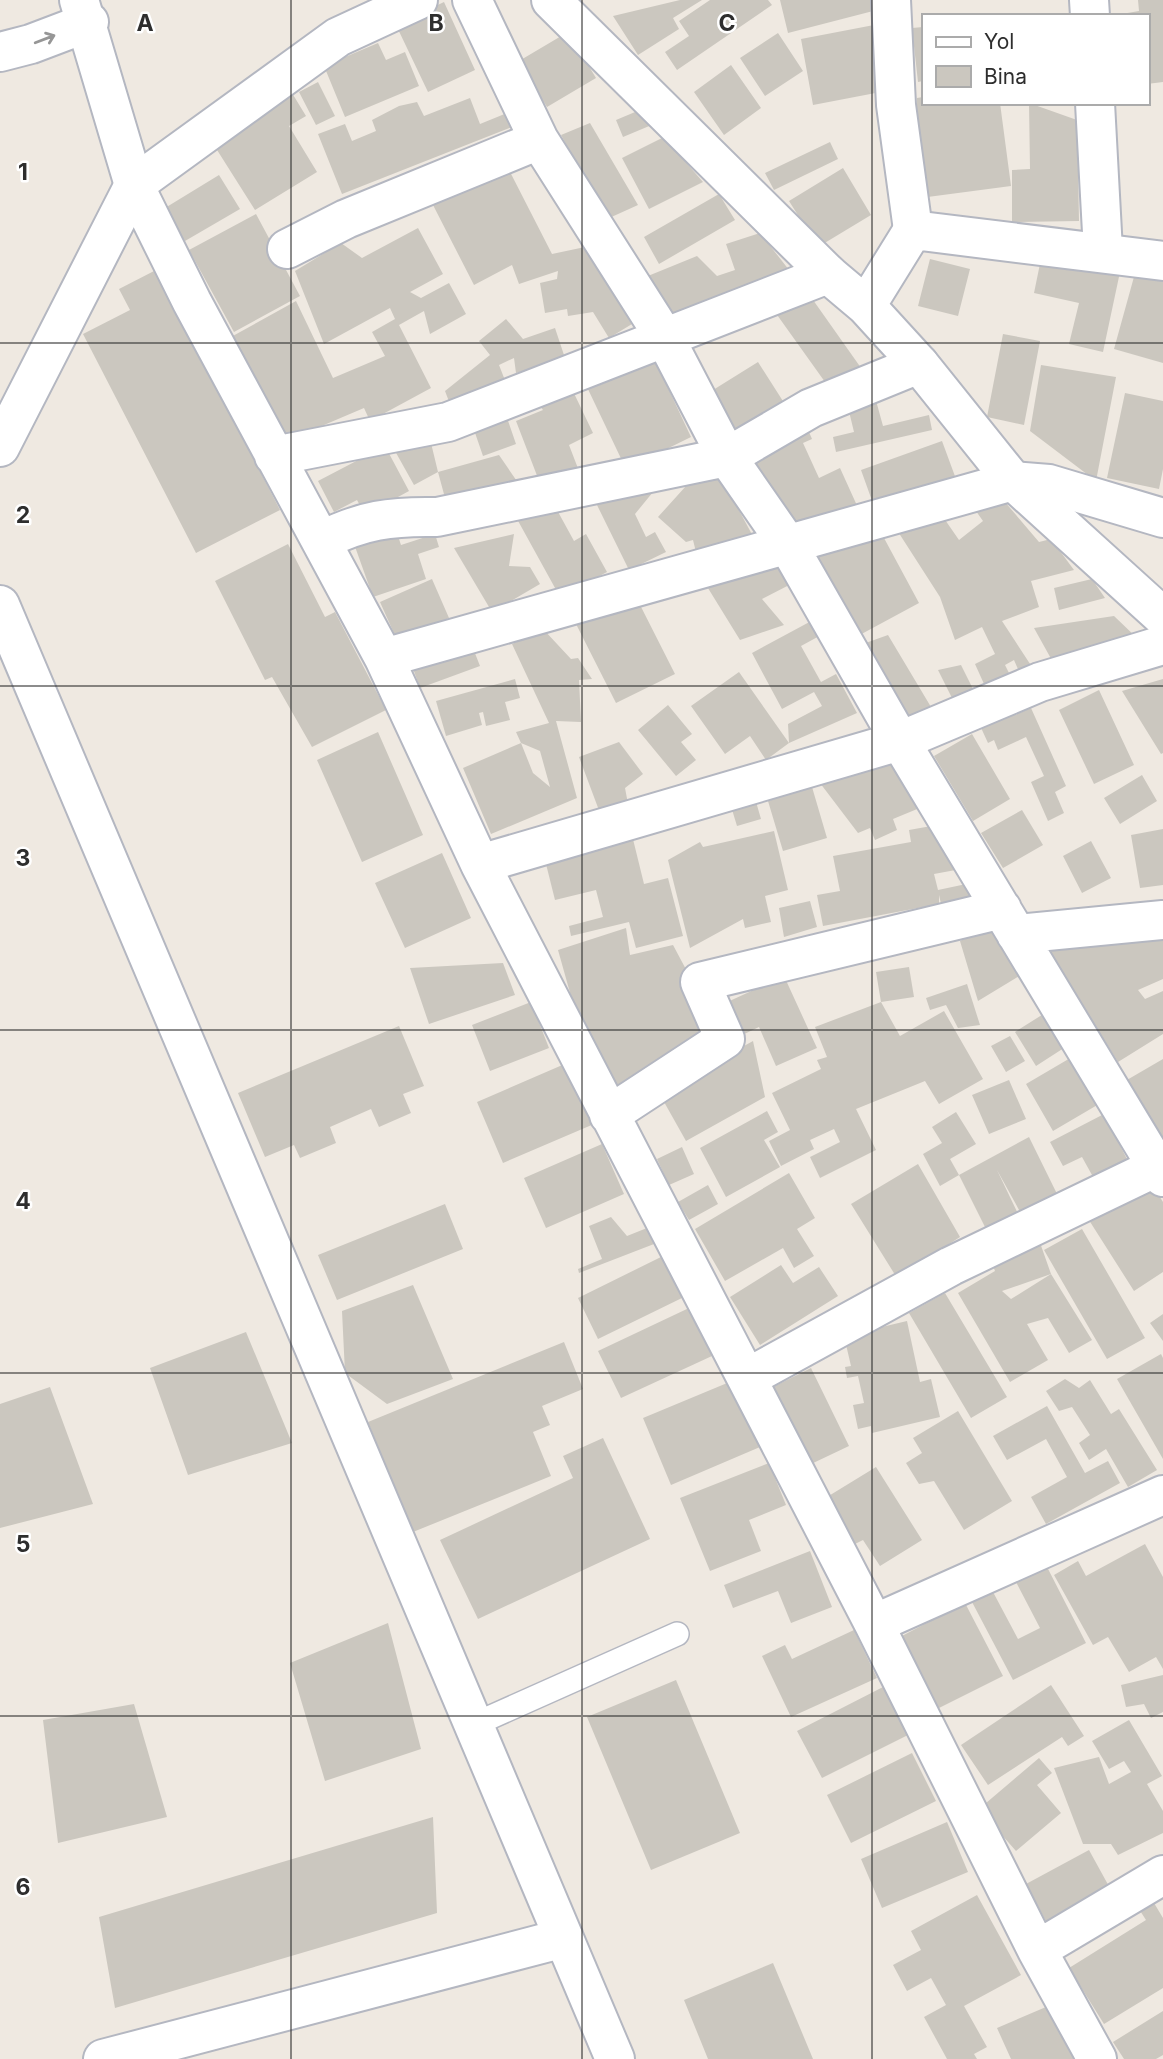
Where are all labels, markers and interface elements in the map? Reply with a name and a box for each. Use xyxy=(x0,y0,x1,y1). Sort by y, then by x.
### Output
text: A xyxy=(136,9,154,37)
text: B xyxy=(428,9,444,37)
text: C xyxy=(718,9,736,37)
legend xyxy=(922,14,1149,105)
text: Yol xyxy=(984,29,1014,54)
one-way arrow xyxy=(33,32,55,44)
text: Bina xyxy=(984,64,1027,89)
text: 1 xyxy=(18,158,28,186)
text: 2 xyxy=(16,501,30,529)
text: 3 xyxy=(16,844,30,872)
text: 4 xyxy=(15,1187,31,1215)
text: 5 xyxy=(16,1530,30,1558)
text: 6 xyxy=(16,1873,30,1901)

